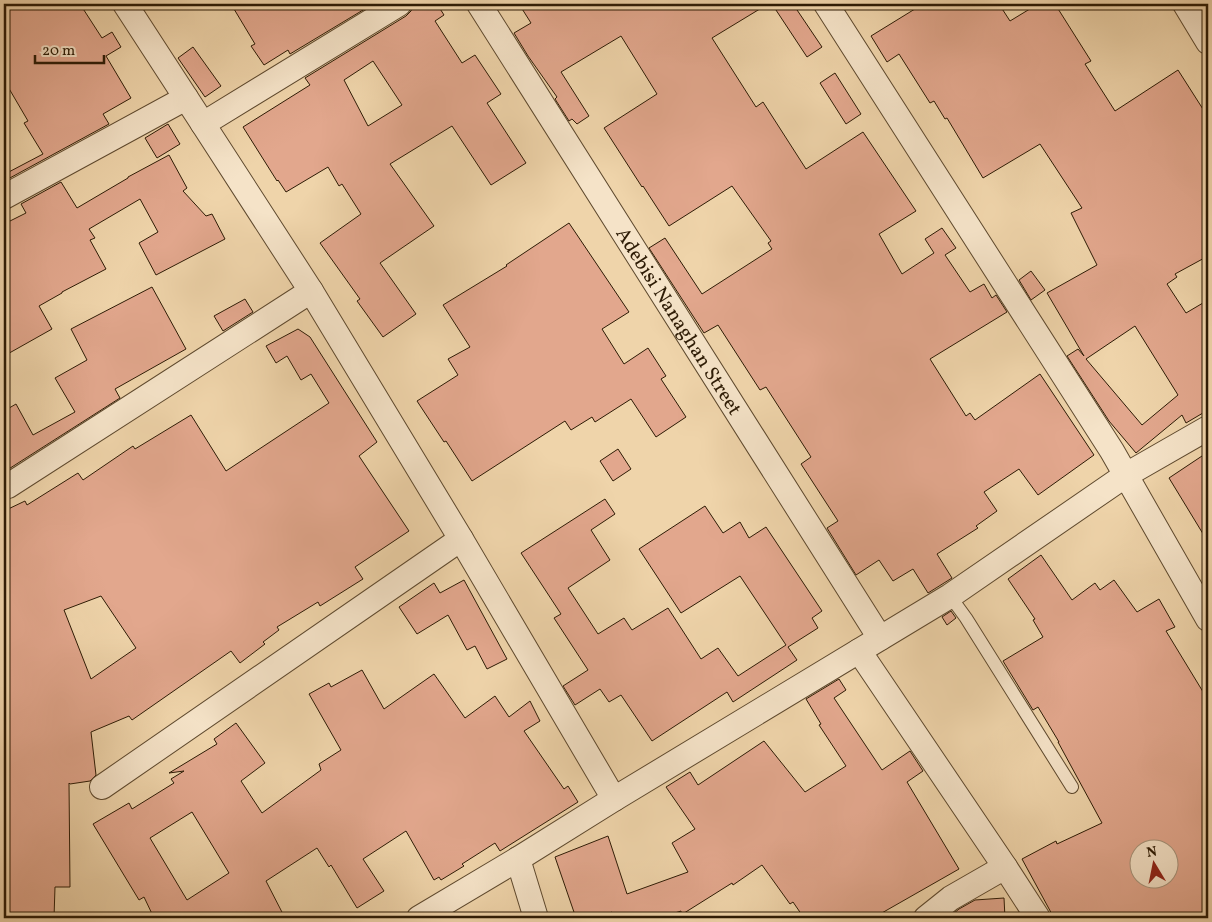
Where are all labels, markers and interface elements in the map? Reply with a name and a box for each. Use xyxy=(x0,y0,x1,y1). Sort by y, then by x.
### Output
scale bar xyxy=(35,32,104,64)
text: 20 m xyxy=(42,41,75,62)
street label: Adebisi Nanaghan Street xyxy=(608,223,748,421)
north arrow xyxy=(1130,840,1180,890)
text: N xyxy=(1145,842,1159,863)

